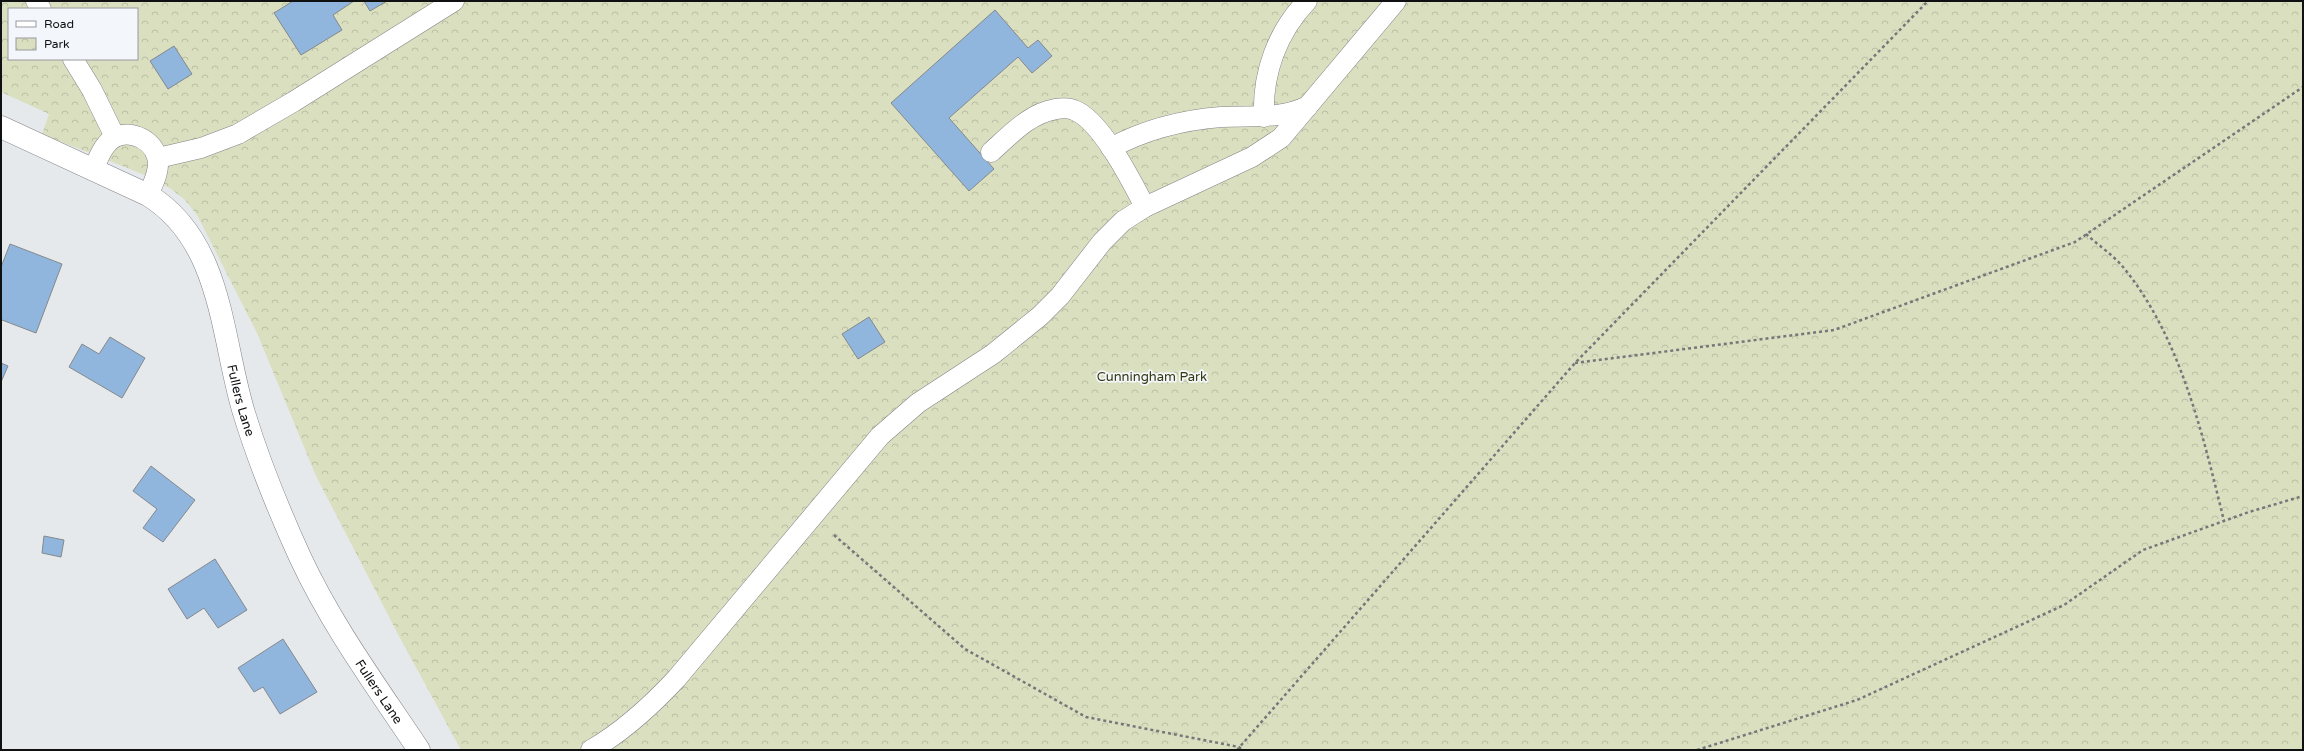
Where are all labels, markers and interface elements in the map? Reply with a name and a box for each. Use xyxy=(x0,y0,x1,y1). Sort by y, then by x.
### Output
legend xyxy=(8,8,138,60)
text: Road xyxy=(44,17,74,31)
text: Park xyxy=(44,37,70,51)
street label: Fullers Lane xyxy=(223,363,258,438)
park label: Cunningham Park xyxy=(1097,369,1207,385)
street label: Fullers Lane xyxy=(351,657,406,727)

